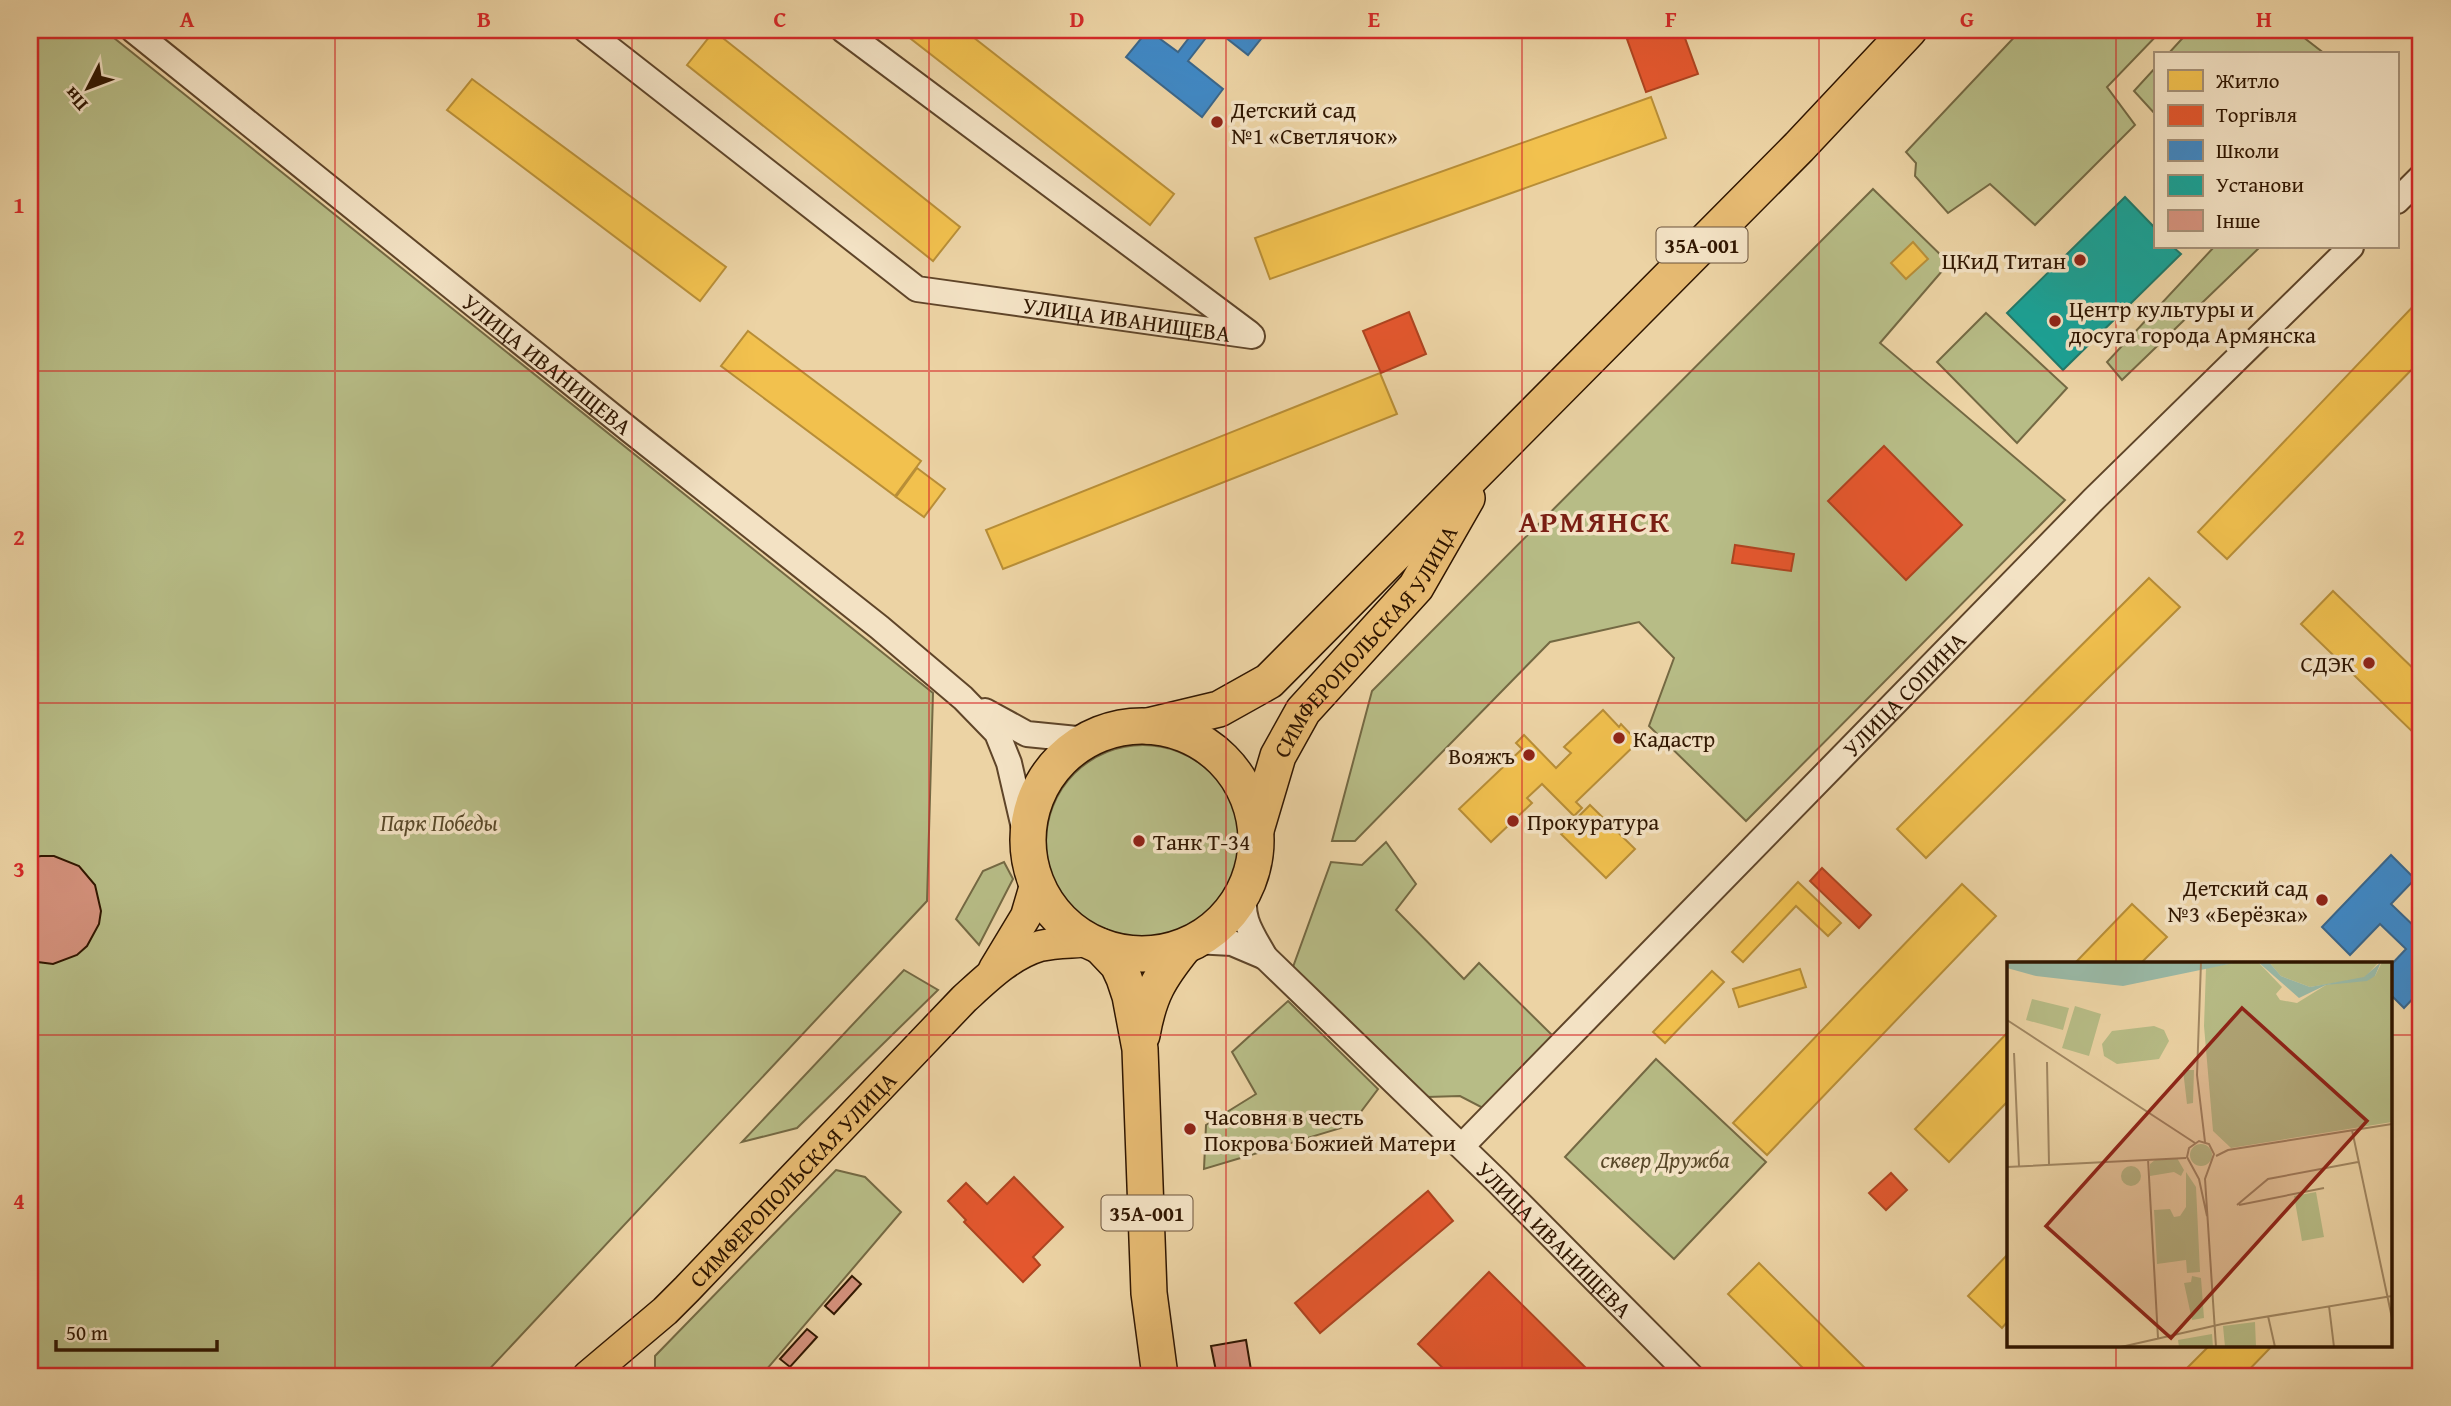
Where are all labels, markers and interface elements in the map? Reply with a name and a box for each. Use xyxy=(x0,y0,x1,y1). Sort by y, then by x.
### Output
text: A xyxy=(180,2,195,35)
text: B xyxy=(477,2,491,35)
text: C xyxy=(773,2,787,35)
text: D xyxy=(1070,2,1085,35)
text: E xyxy=(1368,2,1380,35)
text: F xyxy=(1665,2,1677,35)
text: G xyxy=(1960,2,1974,35)
text: H xyxy=(2256,2,2272,35)
north arrow xyxy=(52,52,122,122)
legend xyxy=(2154,52,2398,248)
text: Житло xyxy=(2215,65,2280,96)
text: Пн xyxy=(57,81,94,118)
place label: Детский сад №1 «Светлячок» xyxy=(1230,93,1398,152)
text: Торгівля xyxy=(2216,99,2297,130)
marker: Детский сад №1 «Светлячок» xyxy=(1209,114,1225,130)
text: Школи xyxy=(2216,135,2279,166)
text: Установи xyxy=(2216,169,2304,200)
text: 1 xyxy=(13,188,25,221)
text: Інше xyxy=(2216,205,2261,236)
road number: 35А-001 xyxy=(1656,228,1748,262)
place label: ЦКиД Титан xyxy=(1942,244,2066,277)
marker: ЦКиД Титан xyxy=(2072,252,2088,268)
street label: УЛИЦА ИВАНИЩЕВА xyxy=(455,285,639,442)
street label: УЛИЦА ИВАНИЩЕВА xyxy=(1021,288,1233,349)
place label: Центр культуры и досуга города Армянска xyxy=(2069,292,2316,351)
marker: Центр культуры и досуга города Армянска xyxy=(2047,313,2063,329)
district label: АРМЯНСК xyxy=(1519,499,1671,543)
street label: СИМФЕРОПОЛЬСКАЯ УЛИЦА xyxy=(1264,519,1465,763)
text: 2 xyxy=(13,520,25,553)
street label: УЛИЦА СОПИНА xyxy=(1835,624,1973,764)
place label: СДЭК xyxy=(2301,647,2355,680)
marker: СДЭК xyxy=(2361,655,2377,671)
place label: Кадастр xyxy=(1633,722,1715,755)
marker: Кадастр xyxy=(1611,730,1627,746)
place label: Вояжъ xyxy=(1448,739,1515,772)
marker: Вояжъ xyxy=(1521,747,1537,763)
place label: Прокуратура xyxy=(1527,805,1659,838)
park label: Парк Победы xyxy=(380,806,498,839)
marker: Прокуратура xyxy=(1505,813,1521,829)
place label: Танк Т-34 xyxy=(1153,825,1250,858)
marker: Танк Т-34 xyxy=(1131,833,1147,849)
text: 3 xyxy=(13,852,25,885)
place label: Детский сад №3 «Берёзка» xyxy=(2167,871,2308,930)
marker: Детский сад №3 «Берёзка» xyxy=(2314,892,2330,908)
inset map xyxy=(2007,962,2392,1346)
street label: СИМФЕРОПОЛЬСКАЯ УЛИЦА xyxy=(681,1064,903,1294)
place label: Часовня в честь Покрова Божией Матери xyxy=(1204,1100,1456,1159)
marker: Часовня в честь Покрова Божией Матери xyxy=(1182,1121,1198,1137)
park label: сквер Дружба xyxy=(1600,1143,1730,1176)
street label: УЛИЦА ИВАНИЩЕВА xyxy=(1469,1153,1640,1325)
text: 4 xyxy=(13,1184,25,1217)
road number: 35А-001 xyxy=(1102,1196,1192,1230)
scale bar xyxy=(56,1308,217,1352)
text: 50 m xyxy=(66,1317,108,1348)

